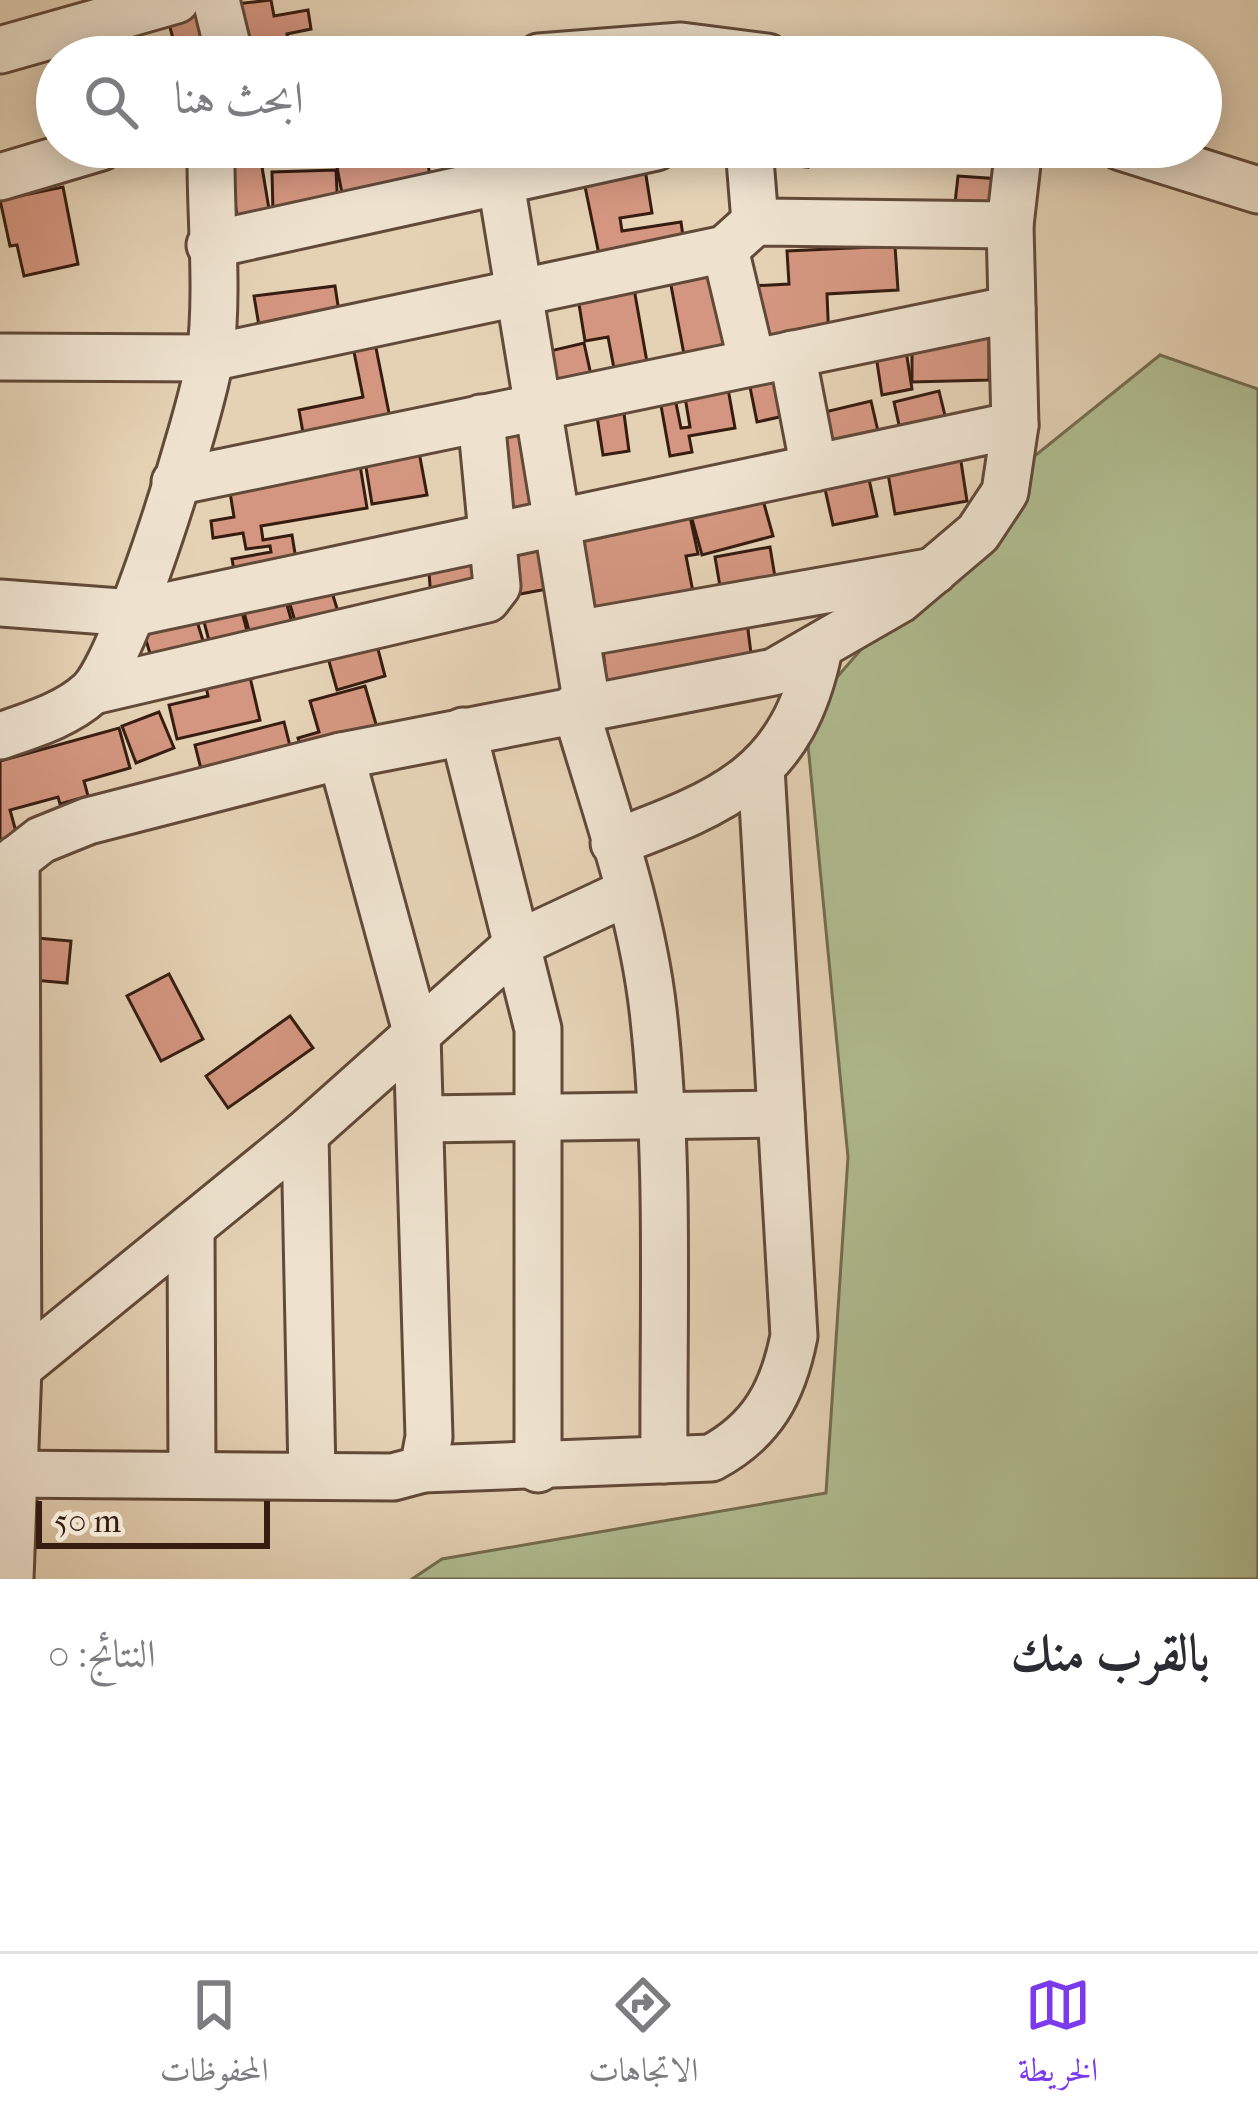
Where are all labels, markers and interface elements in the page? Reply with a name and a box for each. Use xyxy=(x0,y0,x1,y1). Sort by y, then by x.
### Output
search box xyxy=(36,36,1222,168)
icon: search xyxy=(78,69,144,135)
text: ابحث هنا xyxy=(174,72,304,125)
scale bar xyxy=(36,1495,270,1548)
text: 50 m xyxy=(54,1502,121,1541)
text: بالقرب منك xyxy=(1011,1623,1210,1683)
text: النتائج: 0 xyxy=(48,1631,156,1677)
tab: المحفوظات xyxy=(160,1972,269,2102)
tab: الاتجاهات xyxy=(588,1972,698,2102)
tab: الخريطة xyxy=(1018,1972,1098,2102)

